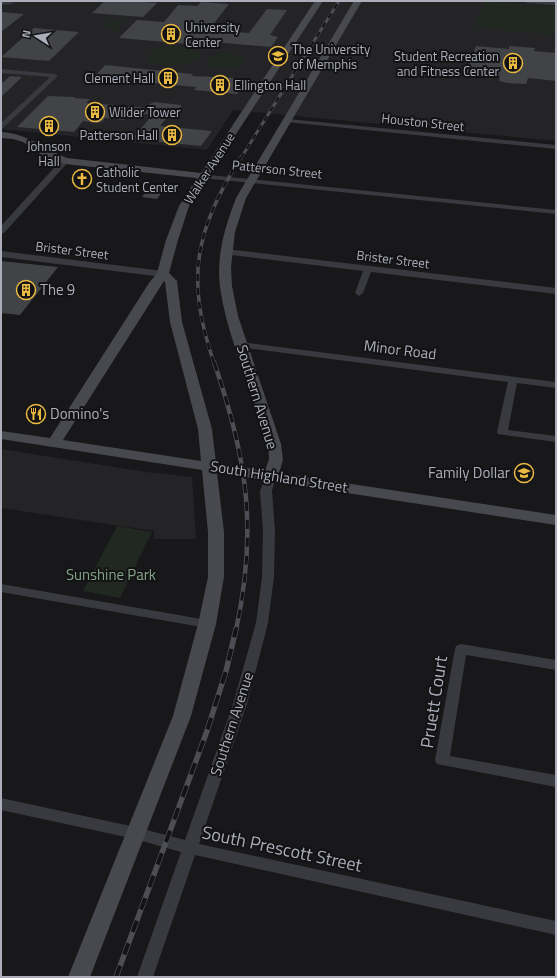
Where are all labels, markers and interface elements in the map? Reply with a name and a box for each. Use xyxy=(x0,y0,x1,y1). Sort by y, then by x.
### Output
north arrow xyxy=(16,16,56,56)
place label: University Center xyxy=(185,17,240,52)
building icon: University Center xyxy=(160,23,182,45)
text: N xyxy=(18,29,35,39)
place label: The University of Memphis xyxy=(292,39,370,74)
school or university icon: The University of Memphis xyxy=(267,45,289,67)
place label: Student Recreation and Fitness Center xyxy=(394,46,499,81)
building icon: Student Recreation and Fitness Center xyxy=(502,52,524,74)
building icon: Clement Hall xyxy=(157,67,179,89)
place label: Clement Hall xyxy=(84,68,154,88)
building icon: Ellington Hall xyxy=(209,74,231,96)
place label: Ellington Hall xyxy=(234,75,306,95)
building icon: Wilder Tower xyxy=(84,101,106,123)
place label: Wilder Tower xyxy=(109,102,181,122)
street label: Houston Street xyxy=(381,108,466,136)
building icon: Johnson Hall xyxy=(38,115,60,137)
building icon: Patterson Hall xyxy=(161,124,183,146)
place label: Patterson Hall xyxy=(80,125,158,145)
street label: Walker Avenue xyxy=(178,128,240,208)
place label: Johnson Hall xyxy=(27,136,71,171)
street label: Patterson Street xyxy=(231,154,324,184)
place label: Catholic Student Center xyxy=(96,162,179,197)
church icon: Catholic Student Center xyxy=(71,168,93,190)
street label: Brister Street xyxy=(34,236,110,264)
street label: Brister Street xyxy=(355,245,431,273)
place label: The 9 xyxy=(40,278,75,301)
building icon: The 9 xyxy=(15,279,37,301)
street label: Minor Road xyxy=(363,334,438,365)
street label: Southern Avenue xyxy=(231,342,284,452)
place label: Domino's xyxy=(50,402,109,425)
restaurant icon: Domino's xyxy=(25,403,47,425)
street label: South Highland Street xyxy=(209,454,350,499)
place label: Family Dollar xyxy=(428,461,510,484)
school or university icon: Family Dollar xyxy=(513,462,535,484)
park label: Sunshine Park xyxy=(66,563,156,586)
street label: Pruett Court xyxy=(413,653,454,750)
street label: Southern Avenue xyxy=(204,669,259,779)
street label: South Prescott Street xyxy=(200,818,365,879)

